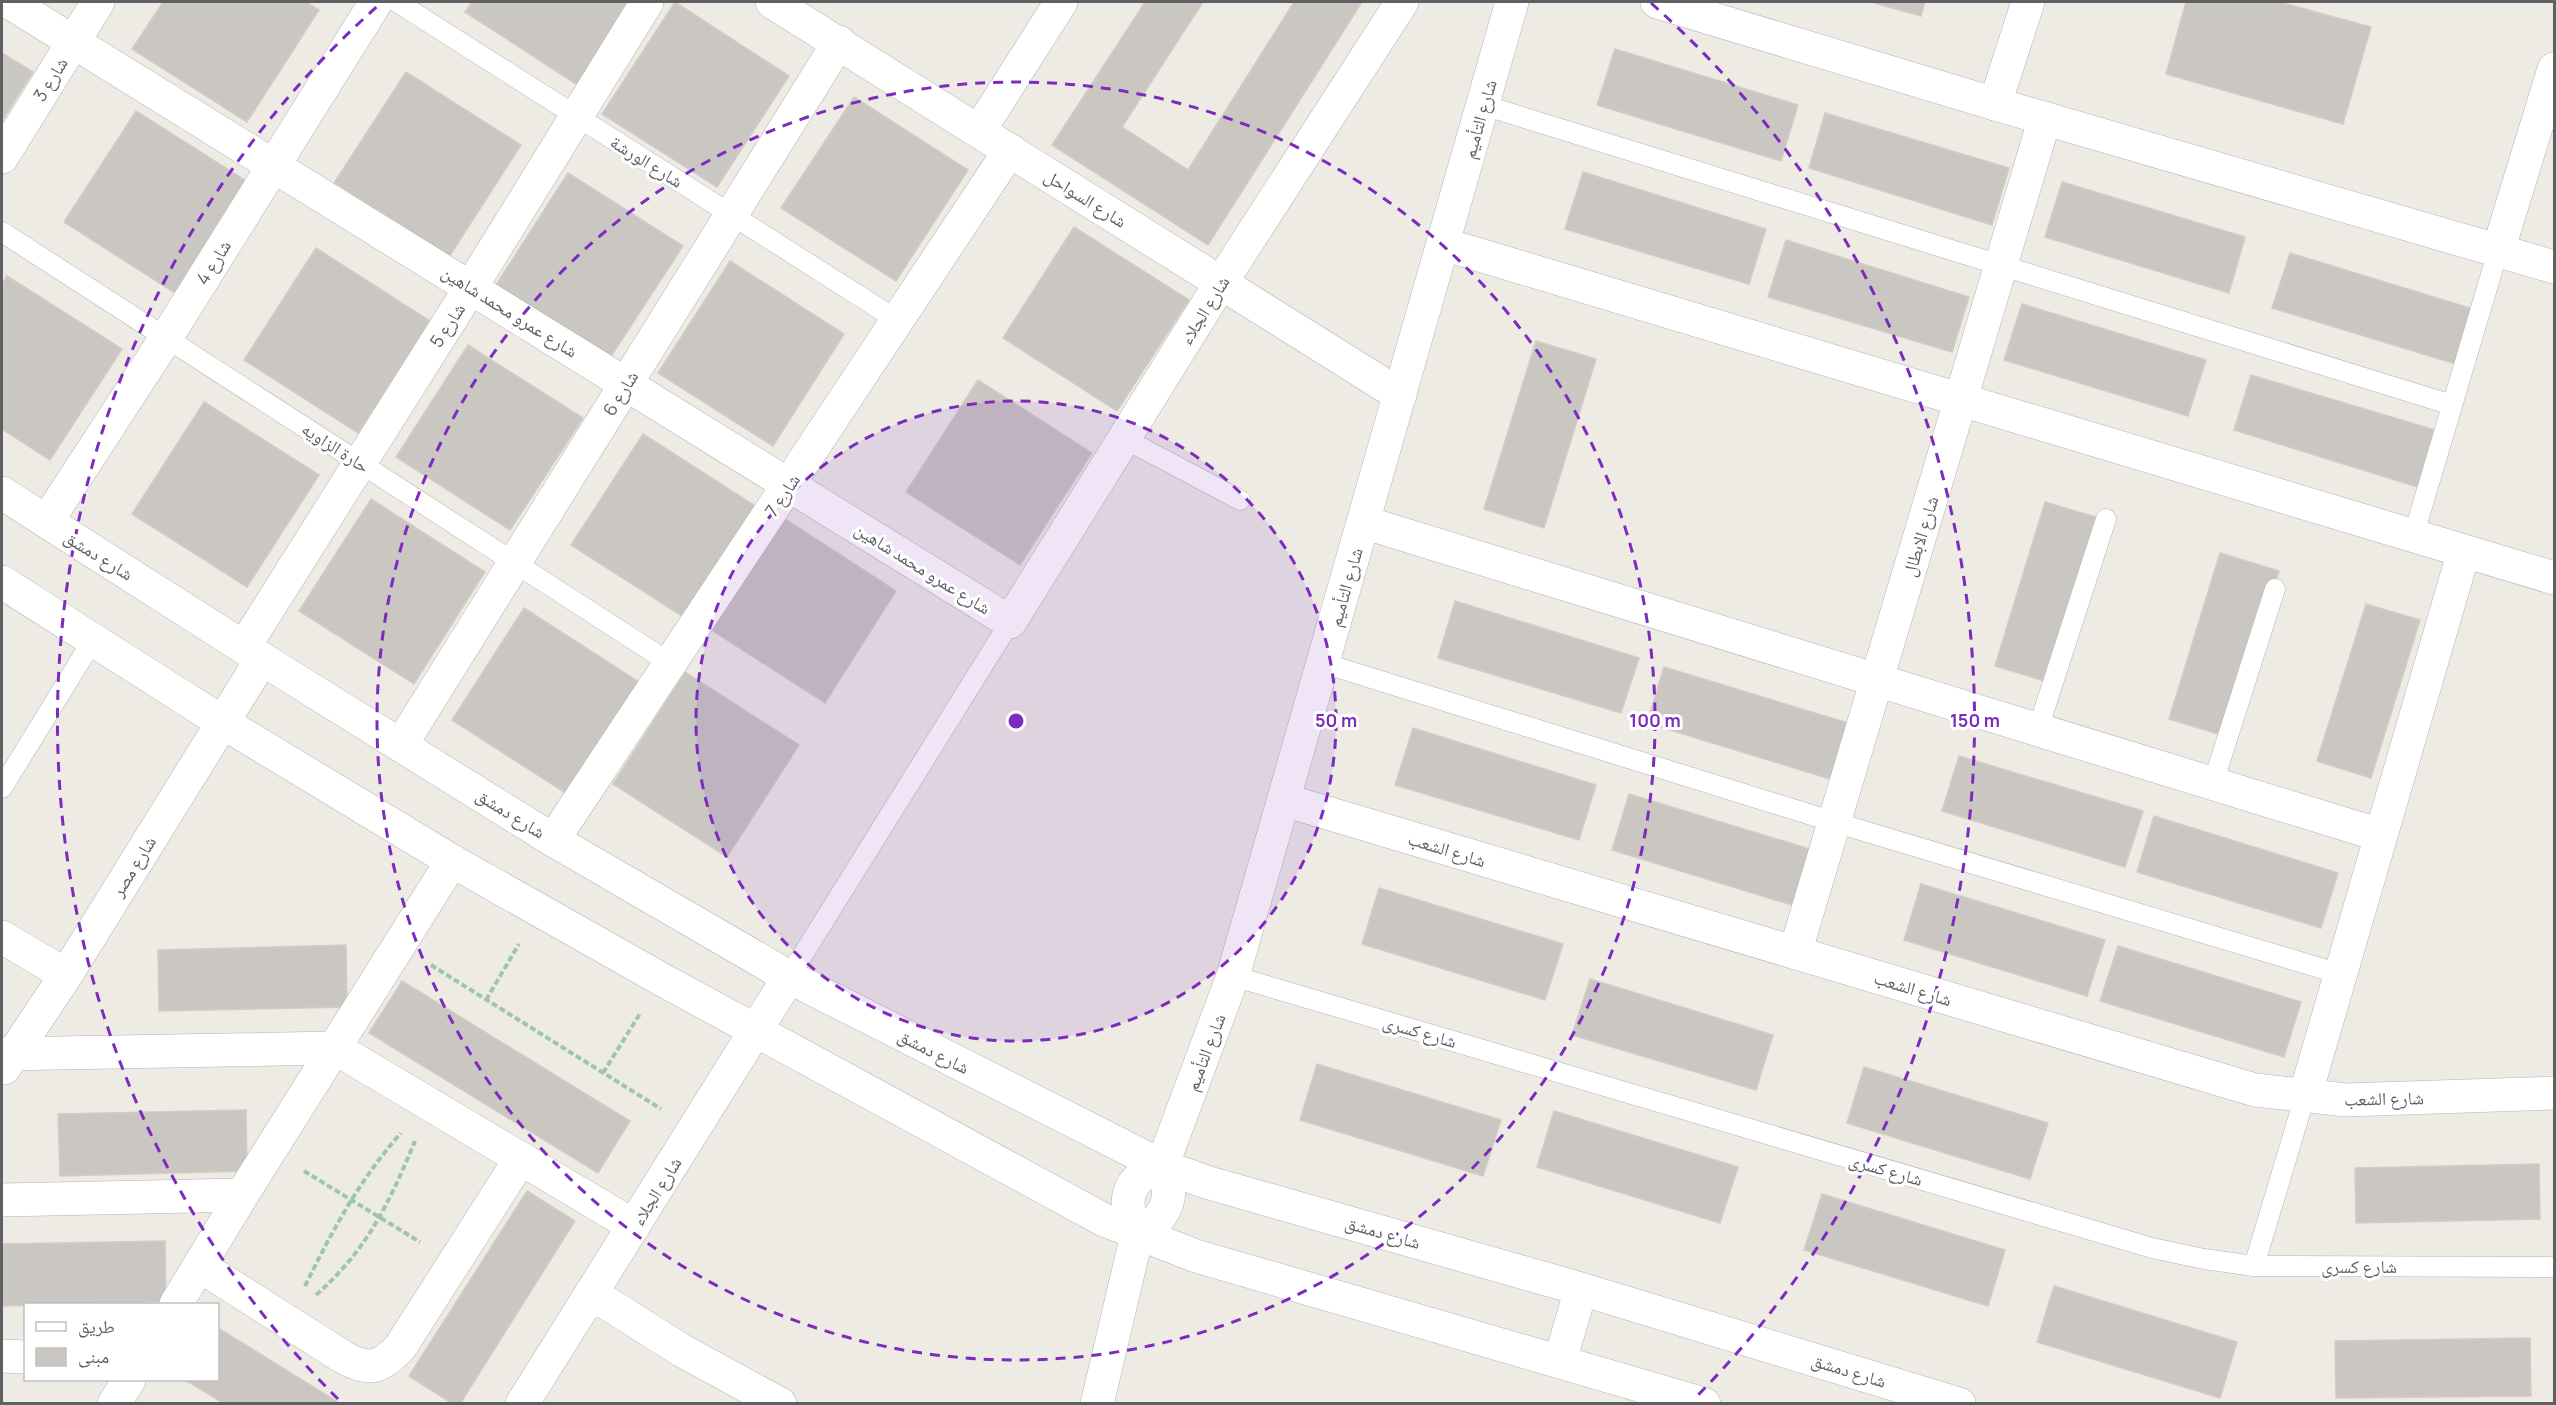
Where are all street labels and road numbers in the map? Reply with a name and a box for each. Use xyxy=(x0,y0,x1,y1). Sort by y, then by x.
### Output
street label: شارع 3 xyxy=(27,52,73,106)
street label: شارع التأميم xyxy=(1456,77,1503,162)
street label: شارع الورشة xyxy=(606,129,688,193)
street label: شارع السواحل xyxy=(1040,163,1132,233)
street label: شارع 4 xyxy=(190,235,236,289)
street label: شارع عمرو محمد شاهين xyxy=(438,260,582,362)
street label: شارع الجلاء xyxy=(1173,271,1235,349)
street label: شارع 5 xyxy=(424,298,470,352)
street label: شارع 6 xyxy=(597,366,643,420)
street label: حارة الزاويه xyxy=(297,416,375,478)
street label: شارع 7 xyxy=(759,469,805,521)
street label: شارع الابطال xyxy=(1896,493,1944,579)
street label: شارع عمرو محمد شاهين xyxy=(851,517,995,619)
street label: شارع دمشق xyxy=(60,524,138,586)
street label: شارع التأميم xyxy=(1322,545,1369,630)
street label: شارع دمشق xyxy=(472,782,550,844)
street label: شارع الشعب xyxy=(1405,826,1489,872)
street label: شارع مصر xyxy=(104,831,161,902)
street label: شارع الشعب xyxy=(1871,965,1955,1011)
street label: شارع كسرى xyxy=(1380,1009,1460,1053)
street label: شارع التأميم xyxy=(1179,1010,1232,1095)
street label: شارع دمشق xyxy=(894,1023,974,1079)
street label: شارع الشعب xyxy=(2344,1085,2424,1111)
street label: شارع كسرى xyxy=(1846,1147,1926,1191)
street label: شارع الجلاء xyxy=(625,1152,687,1230)
street label: شارع دمشق xyxy=(1343,1210,1423,1254)
street label: شارع كسرى xyxy=(2321,1254,2397,1278)
street label: شارع دمشق xyxy=(1809,1347,1889,1393)

